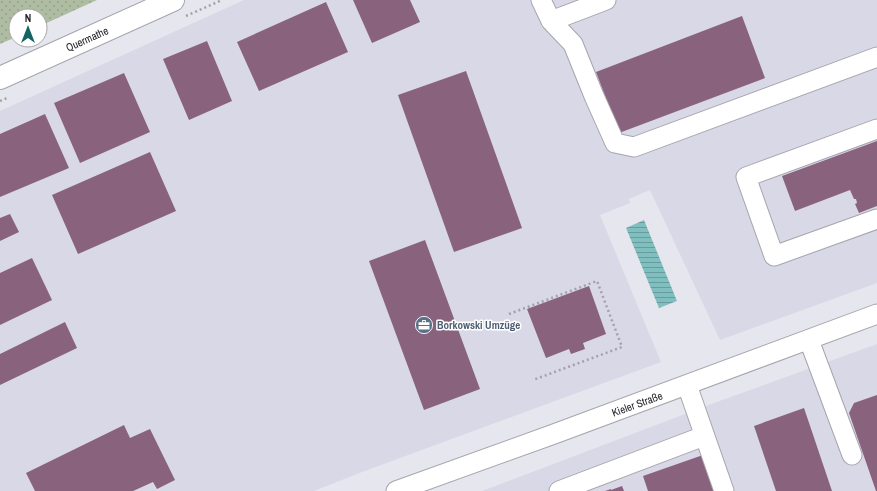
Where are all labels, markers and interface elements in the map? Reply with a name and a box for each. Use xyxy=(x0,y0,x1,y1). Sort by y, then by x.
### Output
north arrow xyxy=(8,8,48,48)
text: N xyxy=(25,11,31,25)
street label: Quermathe xyxy=(64,23,110,55)
office icon: Borkowski Umzüge xyxy=(414,315,434,335)
place label: Borkowski Umzüge xyxy=(437,318,520,332)
street label: Kieler Straße xyxy=(610,388,664,420)

